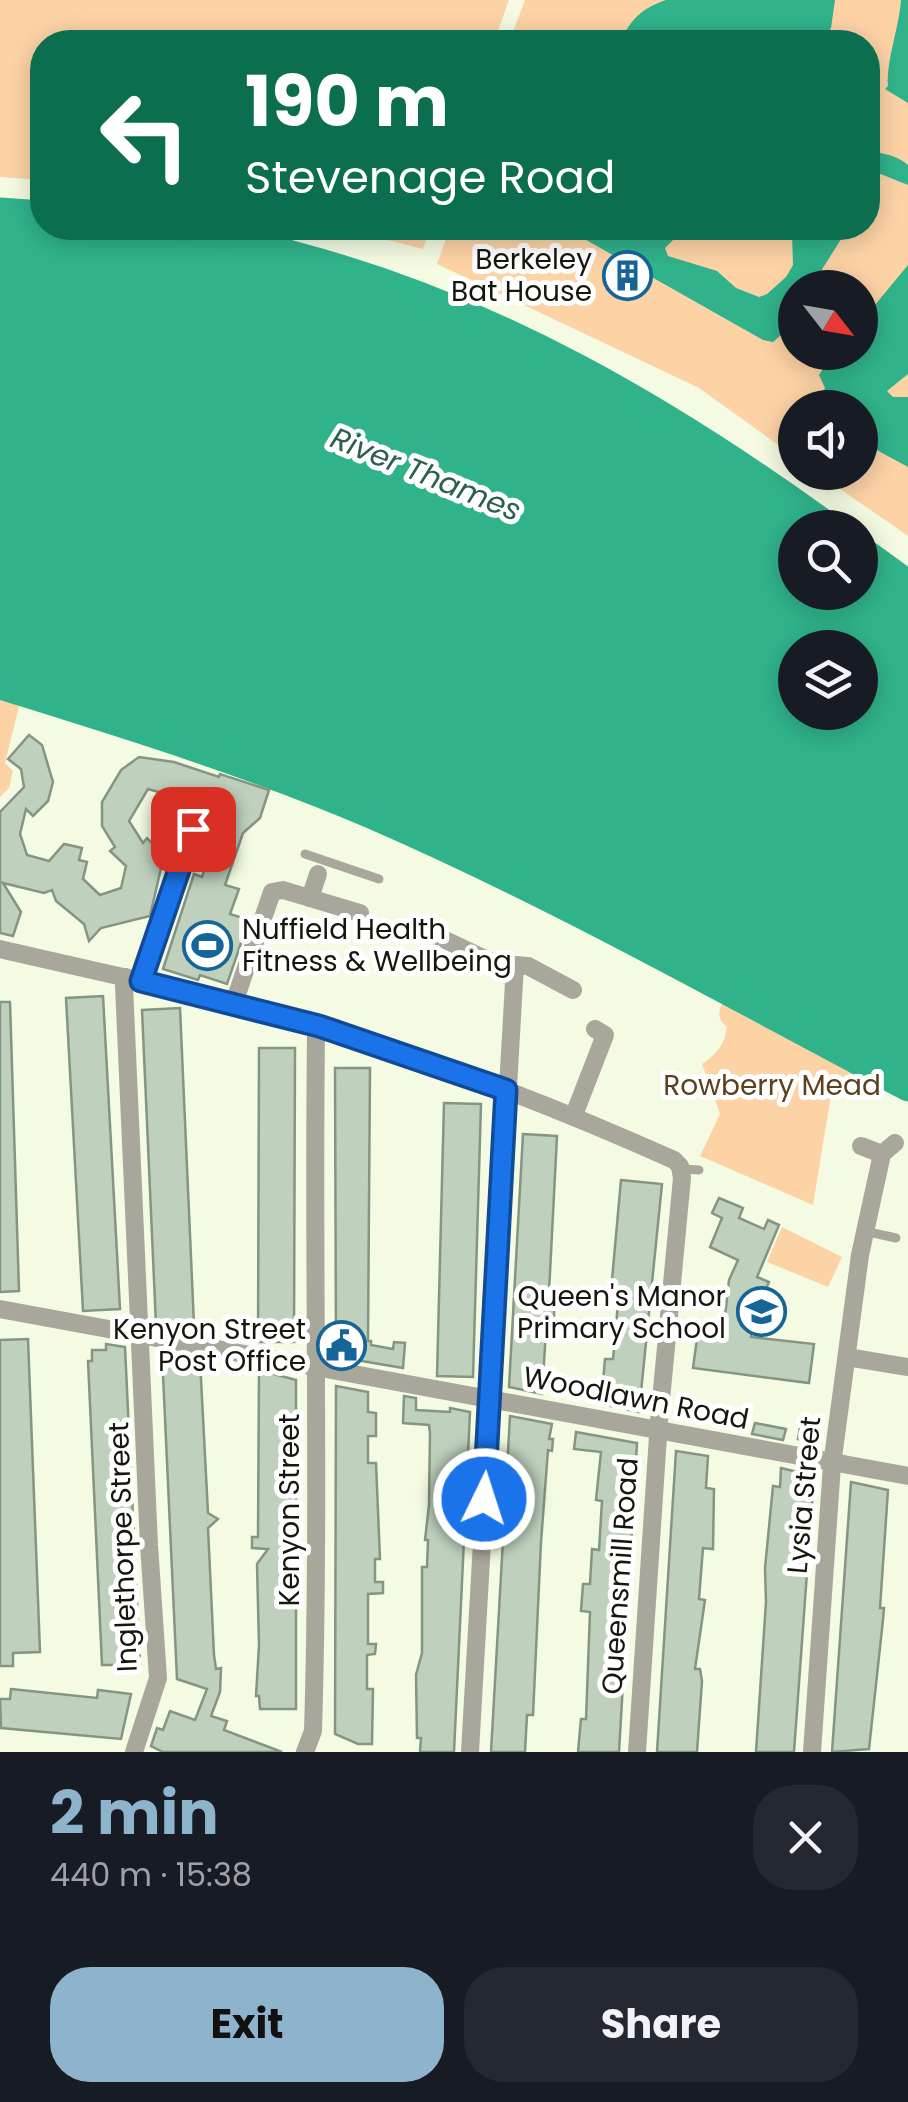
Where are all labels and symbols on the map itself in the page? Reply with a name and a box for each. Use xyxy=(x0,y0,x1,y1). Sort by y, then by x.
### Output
place label: Berkeley Bat House xyxy=(451,240,592,311)
building icon: Berkeley Bat House xyxy=(601,249,653,301)
north arrow xyxy=(778,270,878,370)
water label: River Thames xyxy=(324,416,528,532)
pin xyxy=(151,787,236,872)
place label: Nuffield Health Fitness & Wellbeing xyxy=(242,910,512,981)
sports icon: Nuffield Health Fitness & Wellbeing xyxy=(181,919,233,971)
park label: Rowberry Mead xyxy=(663,1066,881,1105)
place label: Queen's Manor Primary School xyxy=(517,1277,726,1348)
school or university icon: Queen's Manor Primary School xyxy=(735,1286,787,1338)
place label: Kenyon Street Post Office xyxy=(113,1310,306,1381)
public building icon: Kenyon Street Post Office xyxy=(315,1319,367,1371)
street label: Woodlawn Road xyxy=(520,1357,752,1439)
street label: Kenyon Street xyxy=(270,1413,309,1607)
street label: Lysia Street xyxy=(778,1415,830,1575)
street label: Inglethorpe Street xyxy=(99,1421,147,1673)
position arrow xyxy=(432,1447,536,1551)
street label: Queensmill Road xyxy=(592,1456,648,1696)

